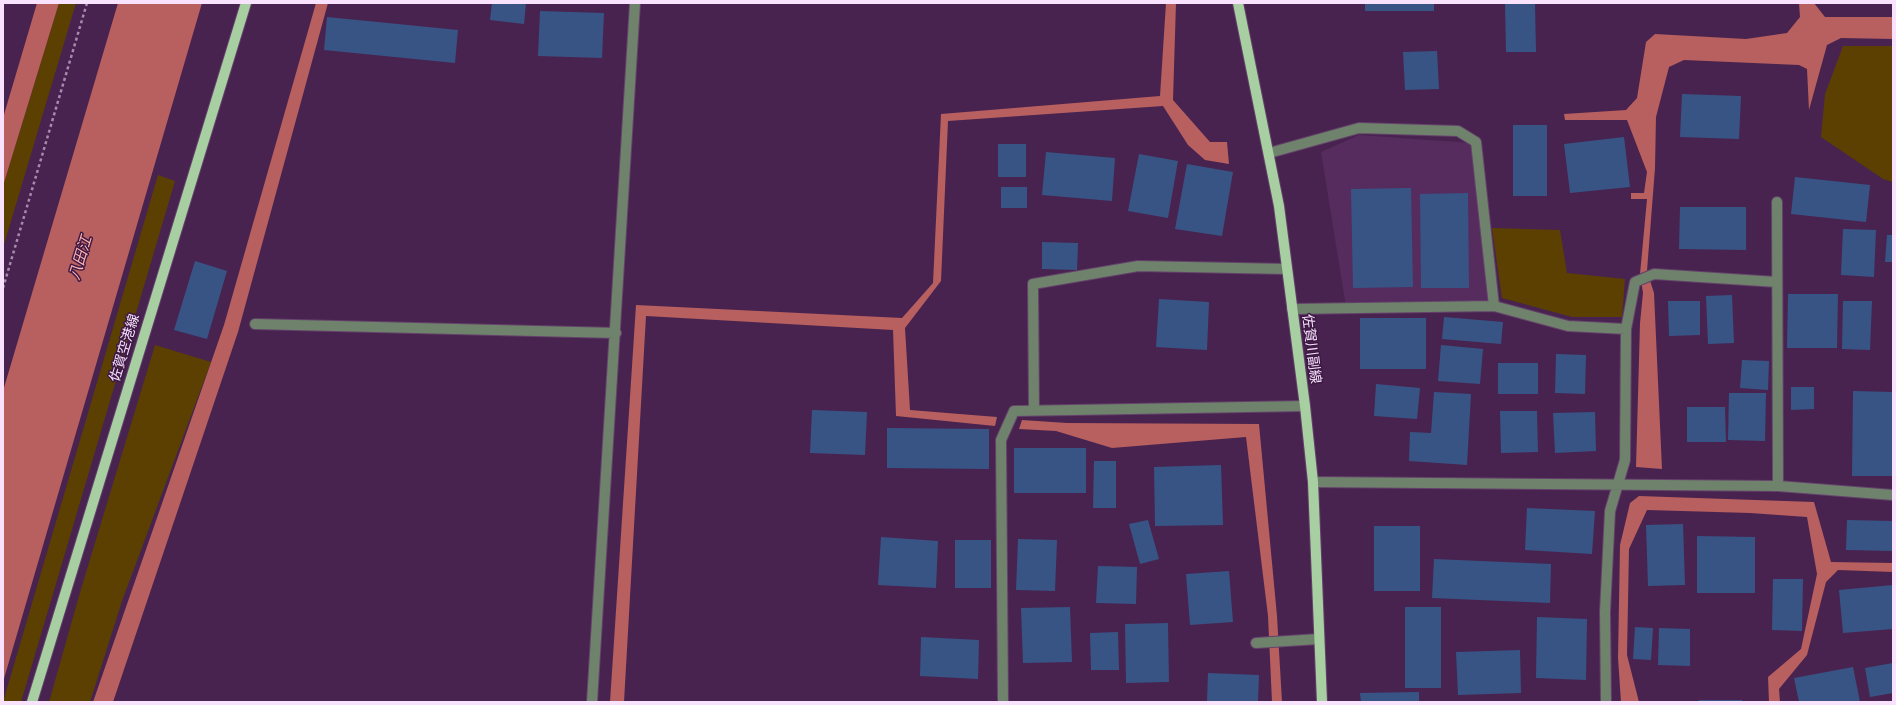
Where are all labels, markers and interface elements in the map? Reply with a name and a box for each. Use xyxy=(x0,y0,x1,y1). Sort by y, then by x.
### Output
water label: 八田江 xyxy=(66,234,96,282)
street label: 佐賀空港線 xyxy=(107,312,143,384)
street label: 佐賀川副線 xyxy=(1298,313,1324,385)

